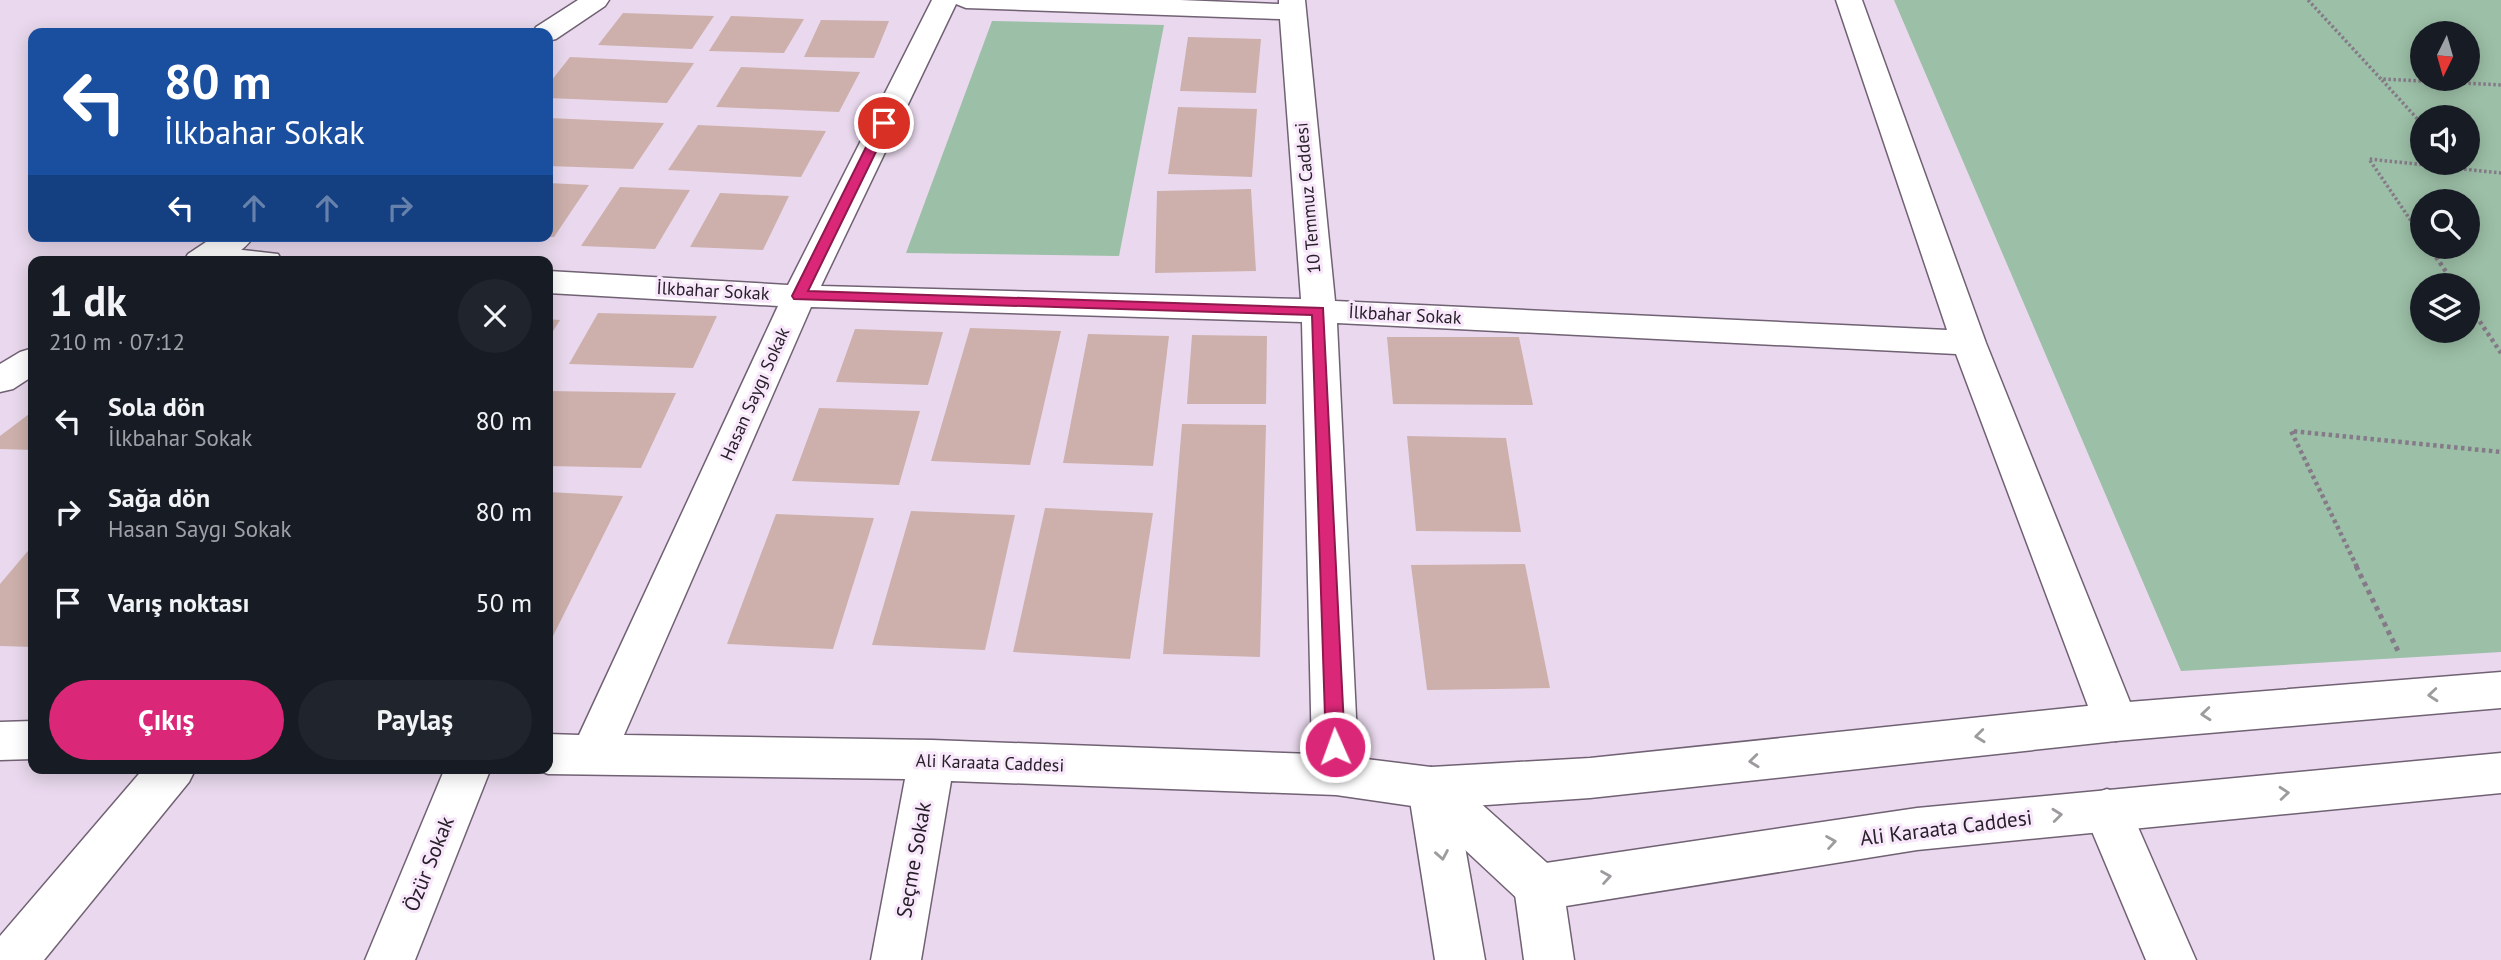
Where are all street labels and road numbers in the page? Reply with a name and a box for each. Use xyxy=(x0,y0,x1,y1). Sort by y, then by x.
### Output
street label: 10 Temmuz Caddesi xyxy=(1289,121,1326,275)
street label: İlkbahar Sokak xyxy=(656,276,770,305)
street label: İlkbahar Sokak xyxy=(1348,300,1462,329)
street label: Hasan Saygı Sokak xyxy=(715,323,794,464)
street label: Ali Karaata Caddesi xyxy=(915,748,1065,777)
street label: Seçme Sokak xyxy=(890,800,937,920)
street label: Ali Karaata Caddesi xyxy=(1858,804,2034,851)
street label: Özür Sokak xyxy=(397,812,460,915)

